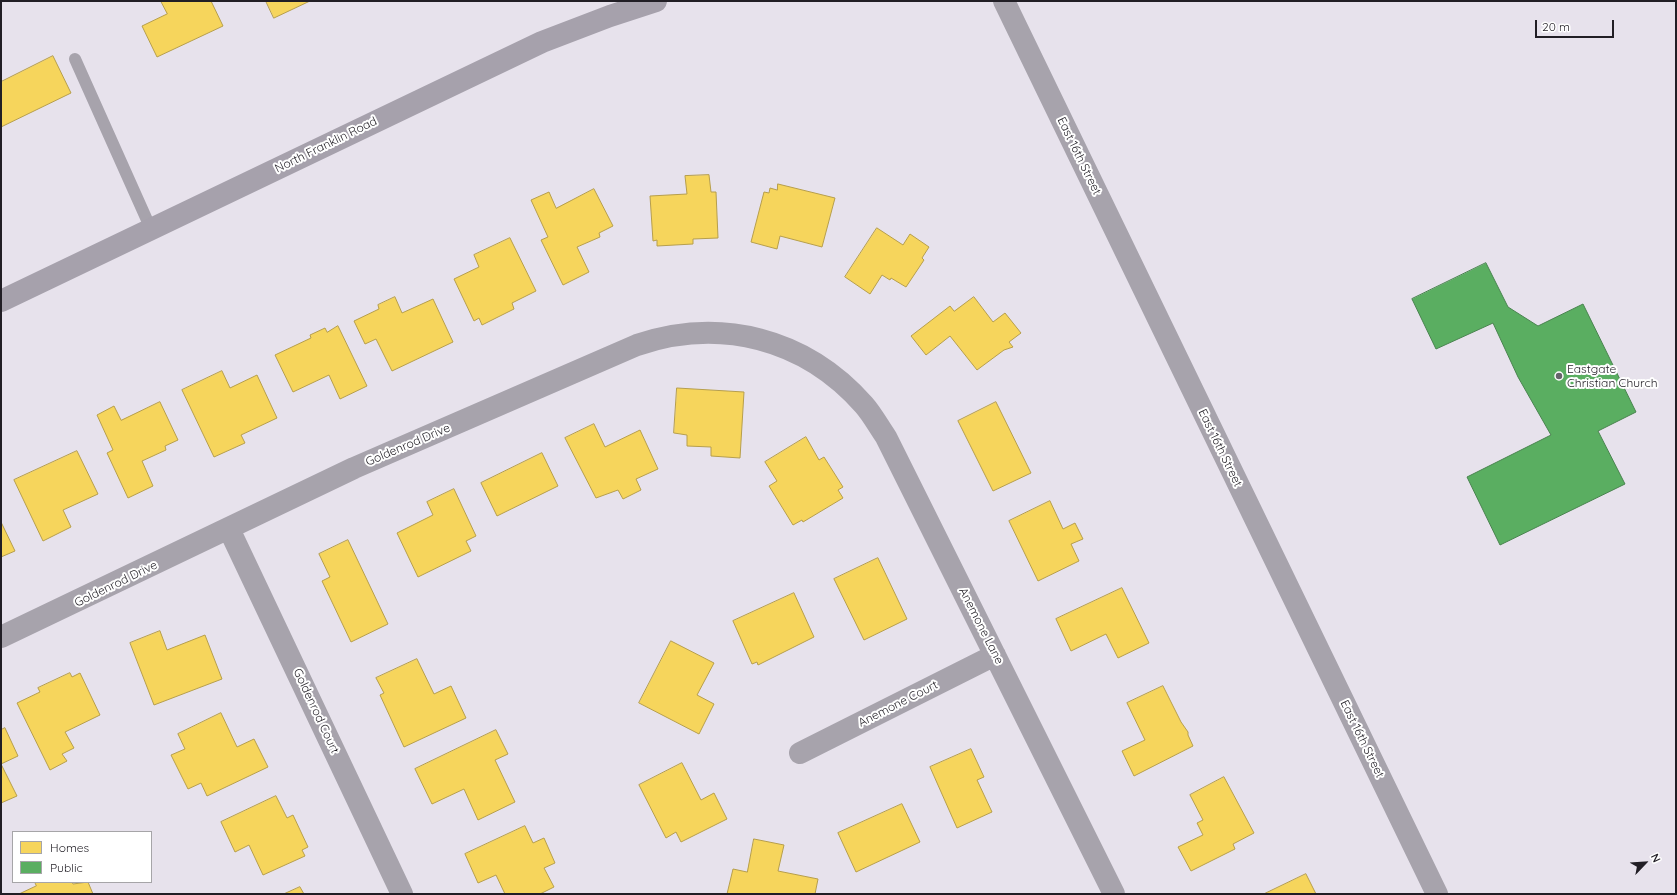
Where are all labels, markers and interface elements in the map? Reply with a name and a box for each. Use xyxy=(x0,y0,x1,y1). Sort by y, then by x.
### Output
scale bar xyxy=(1537,12,1616,38)
text: 20 m xyxy=(1542,19,1570,34)
street label: North Franklin Road xyxy=(273,114,379,176)
street label: East 16th Street xyxy=(1054,115,1104,197)
place label: Eastgate Christian Church xyxy=(1567,362,1657,390)
marker: Eastgate Christian Church xyxy=(1554,371,1564,381)
street label: East 16th Street xyxy=(1195,407,1245,489)
street label: Goldenrod Drive xyxy=(364,421,452,469)
street label: Goldenrod Drive xyxy=(72,558,160,610)
street label: Anemone Lane xyxy=(956,585,1006,667)
street label: Goldenrod Court xyxy=(290,666,342,756)
street label: Anemone Court xyxy=(856,678,940,730)
street label: East 16th Street xyxy=(1337,698,1387,780)
legend xyxy=(12,831,152,883)
text: Homes xyxy=(50,840,89,855)
north arrow xyxy=(1625,843,1665,883)
text: N xyxy=(1648,851,1664,865)
text: Public xyxy=(50,860,83,875)

